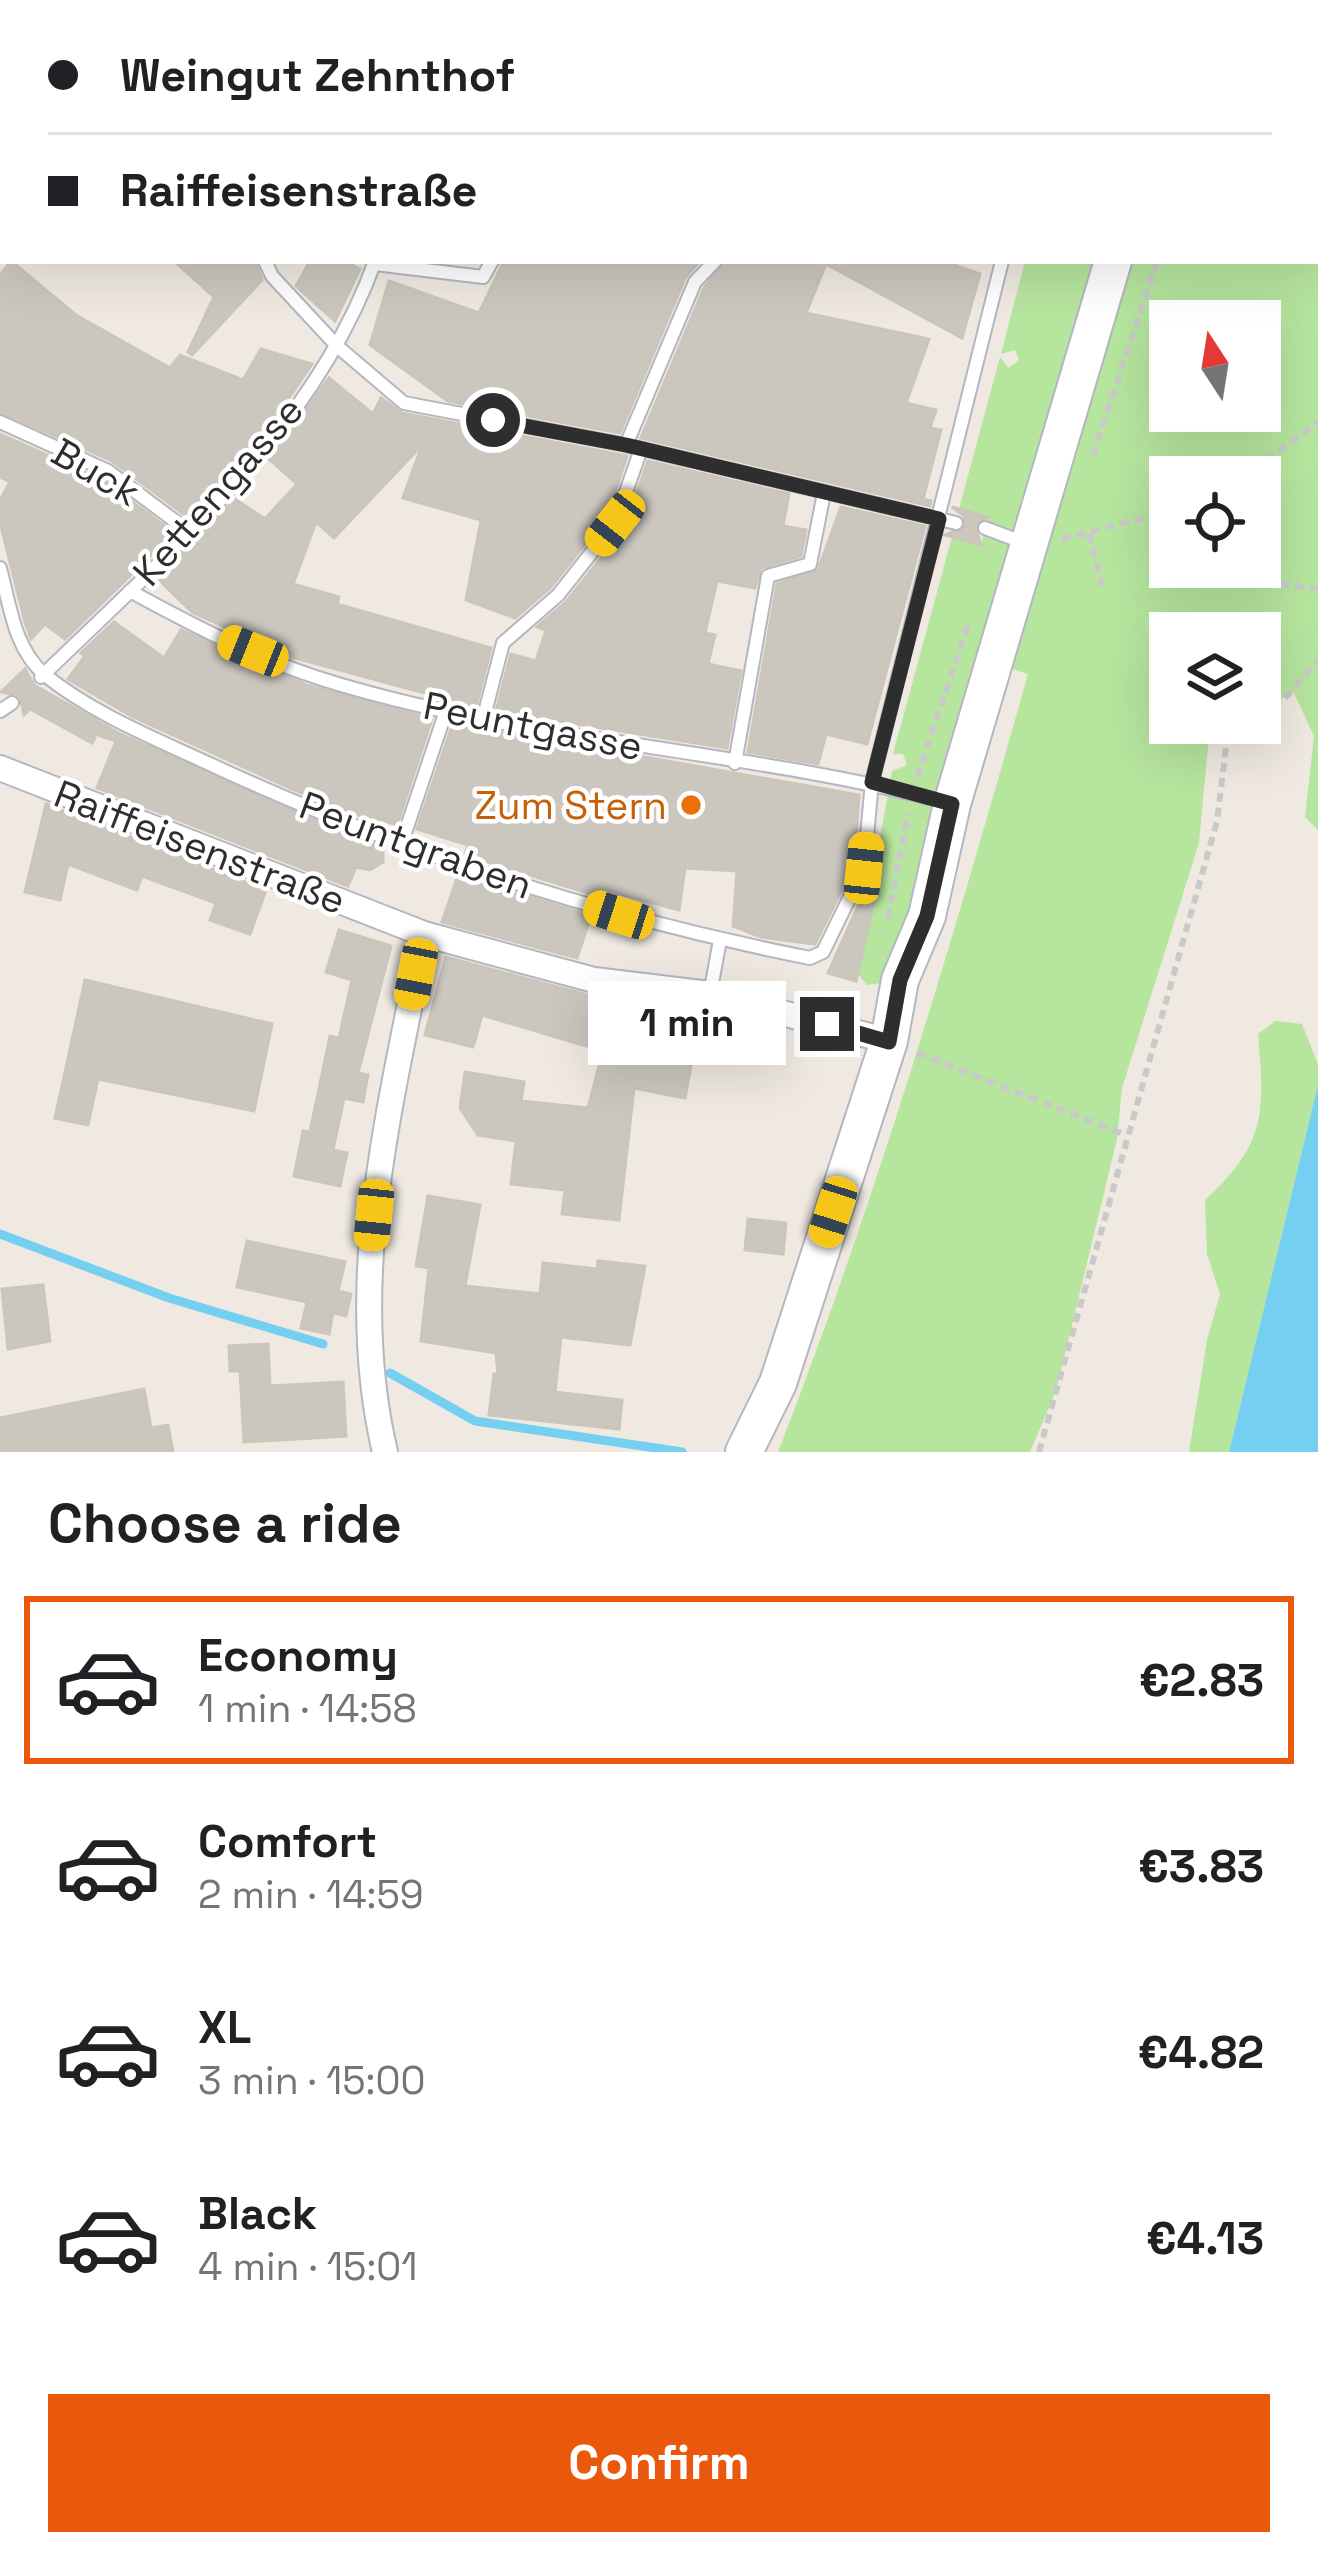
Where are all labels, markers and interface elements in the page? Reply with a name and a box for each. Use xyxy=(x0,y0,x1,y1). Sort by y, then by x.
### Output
text: Weingut Zehnthof xyxy=(120,47,515,104)
text: Raiffeisenstraße xyxy=(120,162,477,219)
north arrow xyxy=(1149,300,1281,432)
map controls xyxy=(1149,300,1281,744)
street label: Kettengasse xyxy=(122,386,314,596)
route start xyxy=(466,393,520,447)
street label: Buck xyxy=(43,427,149,517)
button: locate xyxy=(1149,456,1281,588)
car xyxy=(579,484,651,562)
button: layers xyxy=(1149,612,1281,744)
car xyxy=(213,621,293,681)
street label: Peuntgasse xyxy=(419,681,647,771)
street label: Raiffeisenstraße xyxy=(48,769,352,925)
street label: Peuntgraben xyxy=(293,780,539,910)
place label: Zum Stern xyxy=(474,781,667,830)
marker: Zum Stern xyxy=(678,792,704,818)
car xyxy=(842,830,886,906)
car xyxy=(579,887,659,943)
car xyxy=(391,935,441,1013)
callout: 1 min xyxy=(587,982,785,1066)
route end xyxy=(800,997,854,1051)
text: 1 min xyxy=(639,998,735,1047)
car xyxy=(805,1172,861,1252)
car xyxy=(352,1177,396,1253)
text: Choose a ride xyxy=(48,1489,402,1558)
icon: car xyxy=(54,1626,162,1734)
text: Economy xyxy=(198,1627,398,1684)
text: €2.83 xyxy=(1139,1652,1264,1709)
text: 1 min · 14:58 xyxy=(198,1684,417,1733)
icon: car xyxy=(54,1812,162,1920)
text: Comfort xyxy=(198,1813,377,1870)
text: €3.83 xyxy=(1138,1838,1264,1895)
text: 2 min · 14:59 xyxy=(198,1870,424,1919)
icon: car xyxy=(54,1998,162,2106)
text: XL xyxy=(198,1999,251,2056)
text: €4.82 xyxy=(1138,2024,1264,2081)
text: 3 min · 15:00 xyxy=(198,2056,425,2105)
icon: car xyxy=(54,2184,162,2292)
text: Black xyxy=(198,2185,317,2242)
text: €4.13 xyxy=(1146,2210,1264,2267)
text: 4 min · 15:01 xyxy=(198,2242,418,2291)
button: Confirm xyxy=(48,2394,1270,2532)

